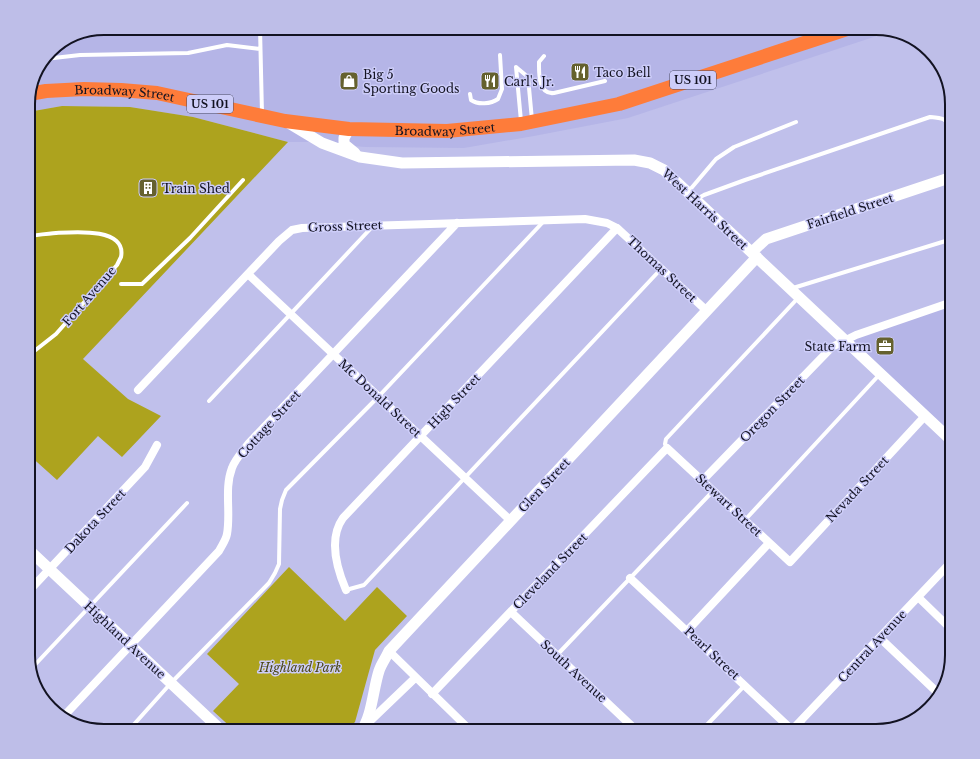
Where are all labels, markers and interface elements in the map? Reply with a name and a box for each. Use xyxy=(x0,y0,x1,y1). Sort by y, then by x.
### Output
restaurant icon: Taco Bell xyxy=(569,61,591,83)
place label: Taco Bell xyxy=(594,65,651,80)
place label: Big 5 Sporting Goods xyxy=(363,67,459,96)
shop icon: Big 5 Sporting Goods xyxy=(338,70,360,92)
restaurant icon: Carl's Jr. xyxy=(479,70,501,92)
road number: US 101 xyxy=(670,71,716,89)
place label: Carl's Jr. xyxy=(504,74,554,89)
street label: Broadway Street xyxy=(74,81,177,104)
road number: US 101 xyxy=(187,95,233,113)
street label: Broadway Street xyxy=(394,119,496,139)
street label: West Harris Street xyxy=(658,165,751,253)
building icon: Train Shed xyxy=(137,177,159,199)
place label: Train Shed xyxy=(162,181,230,196)
street label: Fairfield Street xyxy=(805,190,896,232)
street label: Gross Street xyxy=(308,217,383,235)
street label: Thomas Street xyxy=(624,233,700,306)
street label: Fort Avenue xyxy=(59,263,119,329)
office icon: State Farm xyxy=(874,335,896,357)
place label: State Farm xyxy=(804,339,871,354)
street label: Mc Donald Street xyxy=(336,356,425,440)
street label: High Street xyxy=(425,370,484,432)
street label: Oregon Street xyxy=(737,372,808,445)
street label: Cottage Street xyxy=(234,386,304,461)
street label: Nevada Street xyxy=(822,452,892,525)
street label: Glen Street xyxy=(515,454,573,515)
street label: Stewart Street xyxy=(693,470,766,540)
street label: Dakota Street xyxy=(61,485,129,556)
street label: Cleveland Street xyxy=(510,529,591,612)
street label: Highland Avenue xyxy=(81,598,169,682)
street label: Central Avenue xyxy=(834,606,910,686)
street label: Pearl Street xyxy=(681,623,743,683)
street label: South Avenue xyxy=(538,636,610,706)
park label: Highland Park xyxy=(258,660,341,675)

